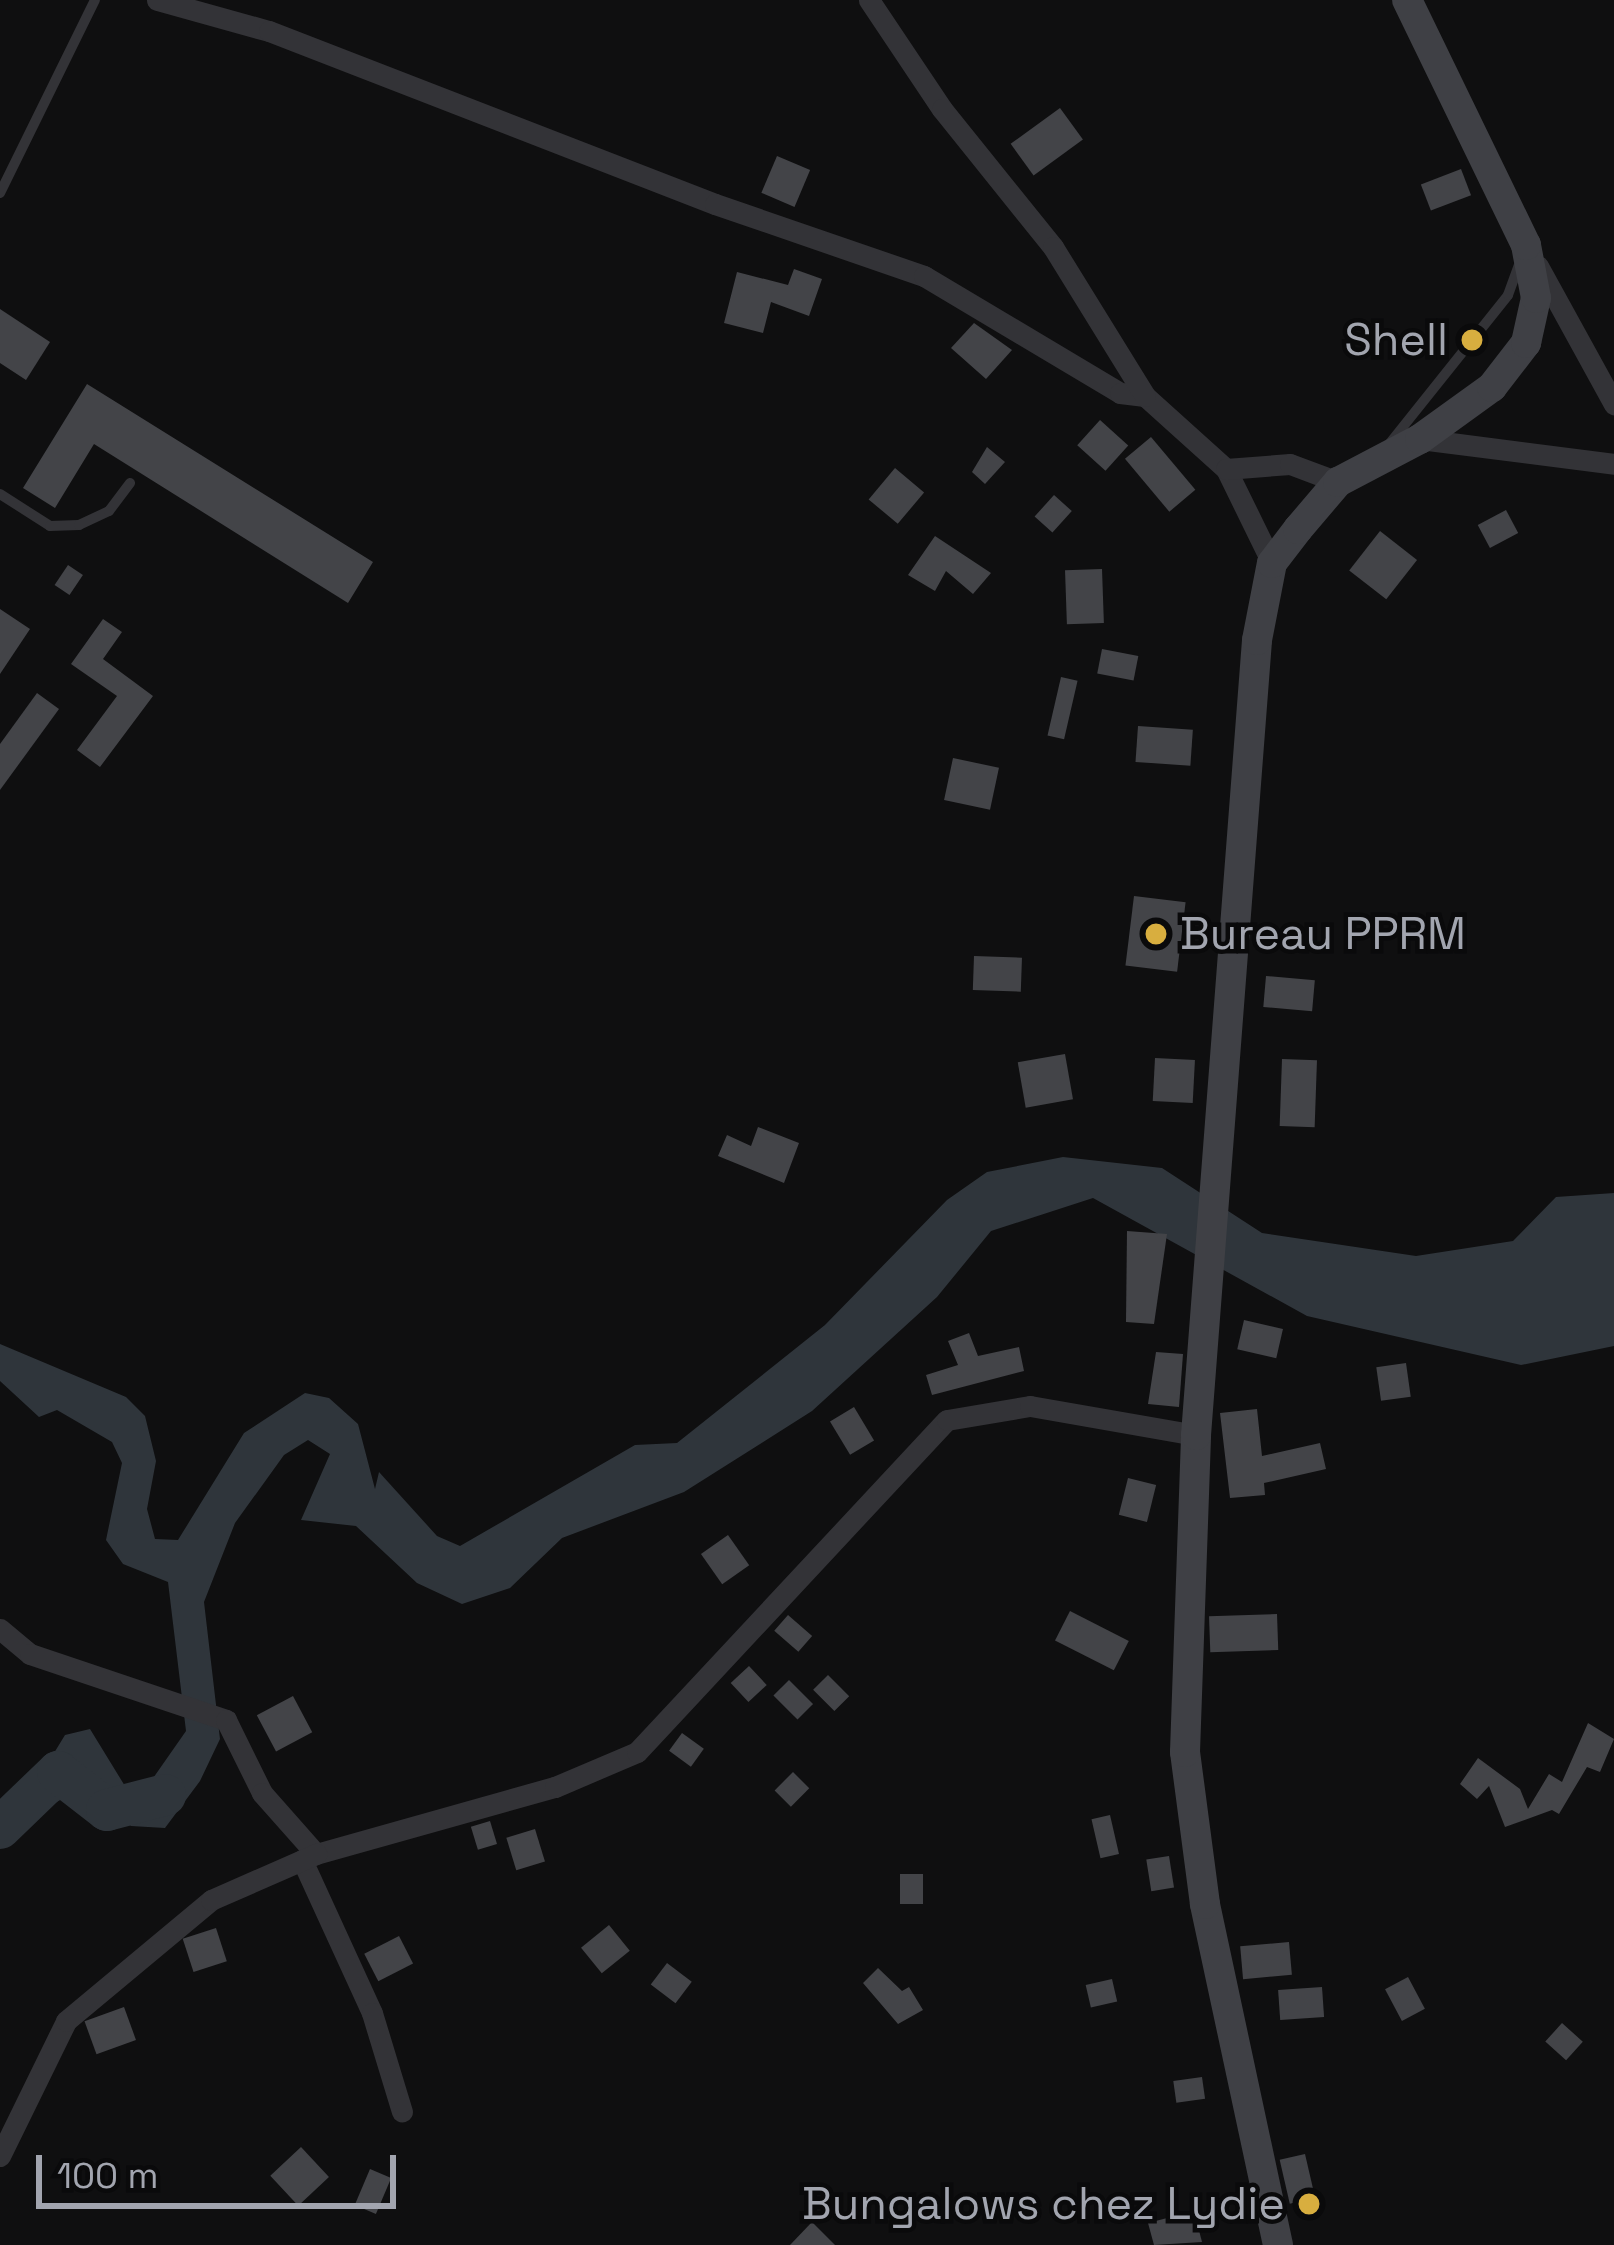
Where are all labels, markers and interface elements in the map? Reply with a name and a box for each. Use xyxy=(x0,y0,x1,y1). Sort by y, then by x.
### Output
place label: Shell xyxy=(1344,313,1448,367)
marker: Shell xyxy=(1459,327,1485,353)
place label: Bureau PPRM xyxy=(1180,907,1466,961)
marker: Bureau PPRM xyxy=(1143,921,1169,947)
scale bar xyxy=(42,2131,402,2205)
text: 100 m xyxy=(57,2153,158,2199)
place label: Bungalows chez Lydie xyxy=(802,2177,1285,2231)
marker: Bungalows chez Lydie xyxy=(1296,2191,1322,2217)

